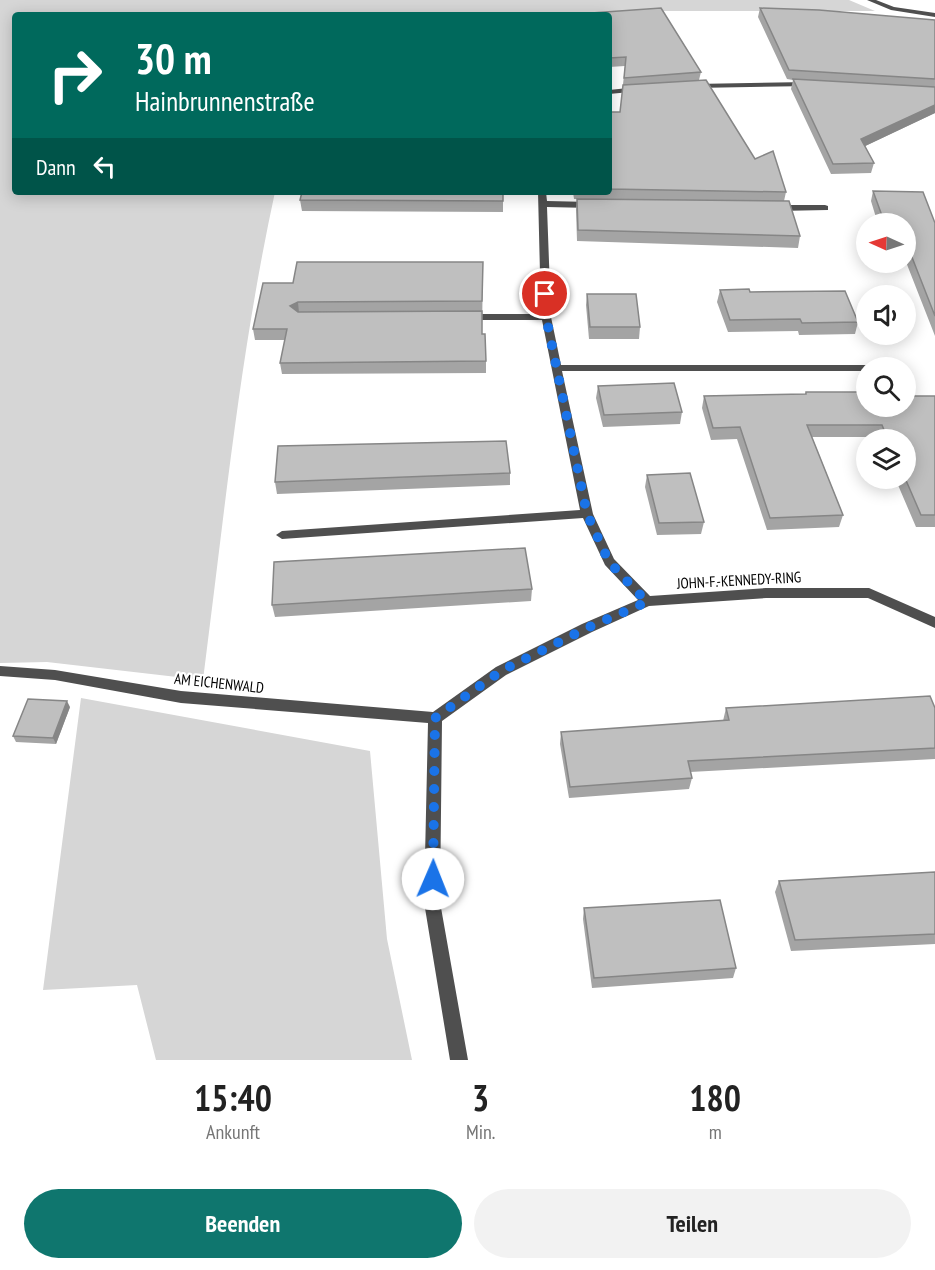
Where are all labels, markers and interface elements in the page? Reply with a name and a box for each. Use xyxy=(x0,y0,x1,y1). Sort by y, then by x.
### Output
text: 30 m xyxy=(135,31,212,86)
icon: right xyxy=(36,36,114,114)
text: Hainbrunnenstraße xyxy=(135,84,315,118)
icon: left xyxy=(88,150,121,183)
text: Dann xyxy=(36,153,76,181)
north arrow xyxy=(856,213,916,273)
map controls xyxy=(856,213,916,489)
pin xyxy=(519,268,570,319)
icon: arrive xyxy=(528,277,561,310)
button: sound xyxy=(856,285,916,345)
button: search xyxy=(856,357,916,417)
button: layers xyxy=(856,429,916,489)
street label: JOHN-F.-KENNEDY-RING xyxy=(675,567,802,593)
street label: AM EICHENWALD xyxy=(173,669,265,697)
position arrow xyxy=(401,847,465,911)
text: 15:40 xyxy=(194,1074,272,1121)
text: 3 xyxy=(472,1074,489,1121)
text: 180 xyxy=(689,1074,741,1121)
text: Ankunft xyxy=(206,1119,260,1145)
text: Min. xyxy=(466,1119,495,1145)
text: m xyxy=(709,1119,722,1145)
button: Beenden xyxy=(24,1189,462,1258)
button: Teilen xyxy=(474,1189,911,1258)

